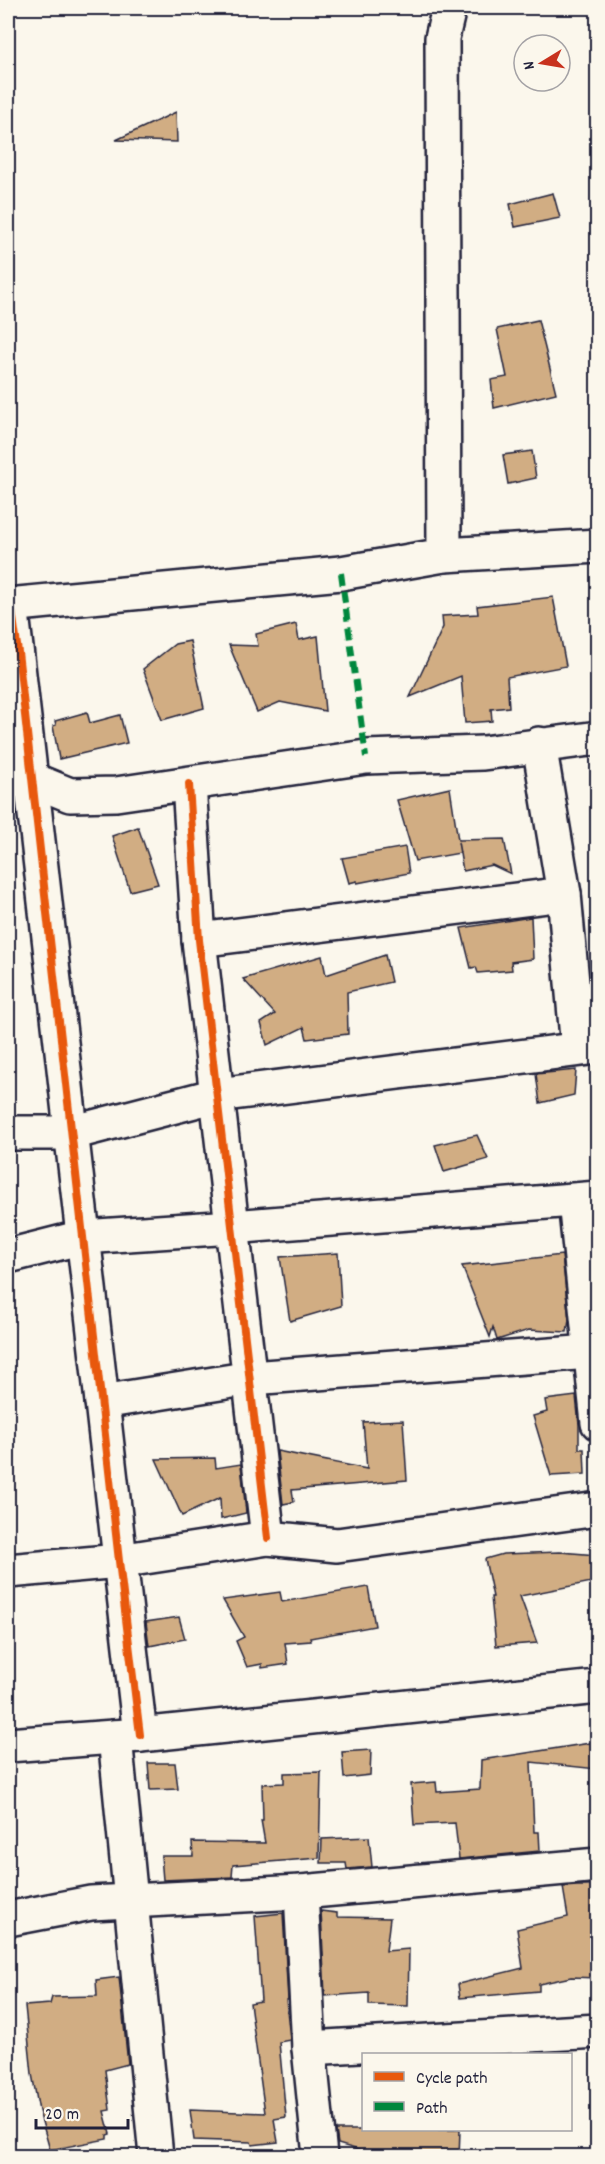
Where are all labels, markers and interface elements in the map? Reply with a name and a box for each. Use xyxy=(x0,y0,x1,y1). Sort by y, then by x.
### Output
north arrow xyxy=(512,33,572,93)
text: N xyxy=(518,59,542,71)
legend xyxy=(362,2053,572,2131)
text: Cycle path xyxy=(416,2067,487,2092)
scale bar xyxy=(36,2092,128,2130)
text: Path xyxy=(416,2097,448,2122)
text: 20 m xyxy=(45,2103,79,2128)

